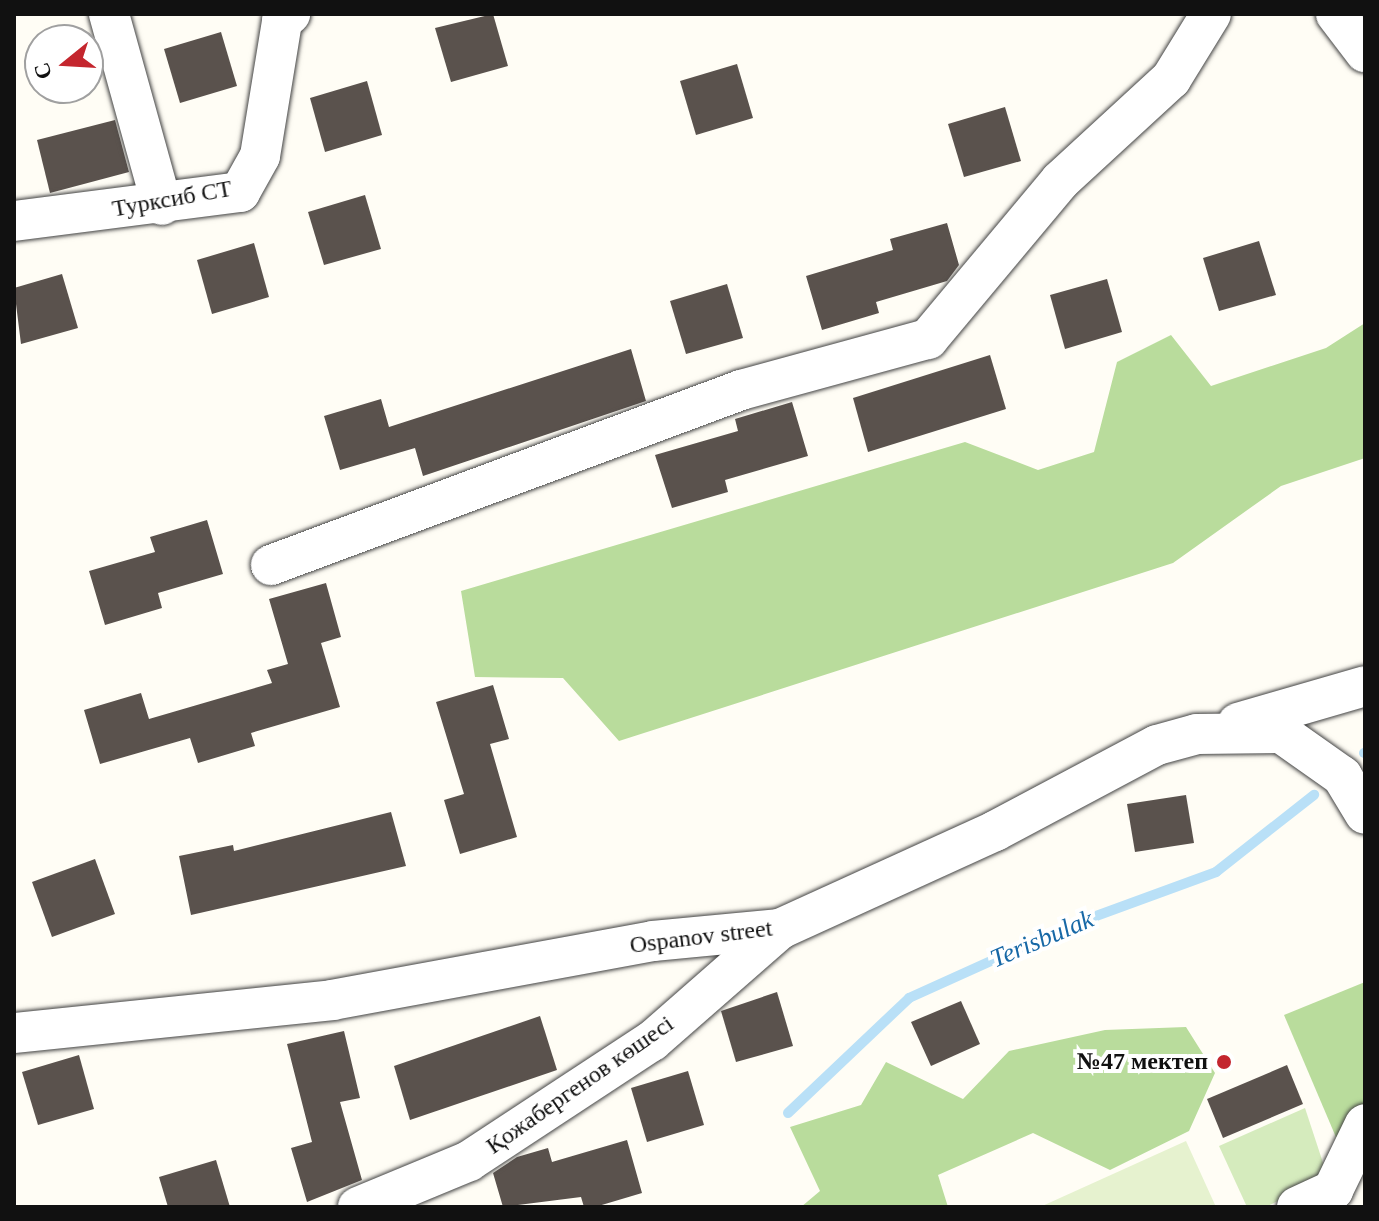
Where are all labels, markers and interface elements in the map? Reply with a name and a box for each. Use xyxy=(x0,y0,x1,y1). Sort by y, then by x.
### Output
north arrow xyxy=(24,24,104,104)
text: С xyxy=(28,60,57,82)
street label: Турксиб СТ xyxy=(110,174,234,224)
water label: Terisbulak xyxy=(986,903,1098,975)
street label: Ospanov street xyxy=(628,914,774,960)
street label: Қожабергенов көшесі xyxy=(481,1009,679,1161)
place label: №47 мектеп xyxy=(1077,1048,1208,1076)
marker: №47 мектеп xyxy=(1215,1053,1233,1071)

